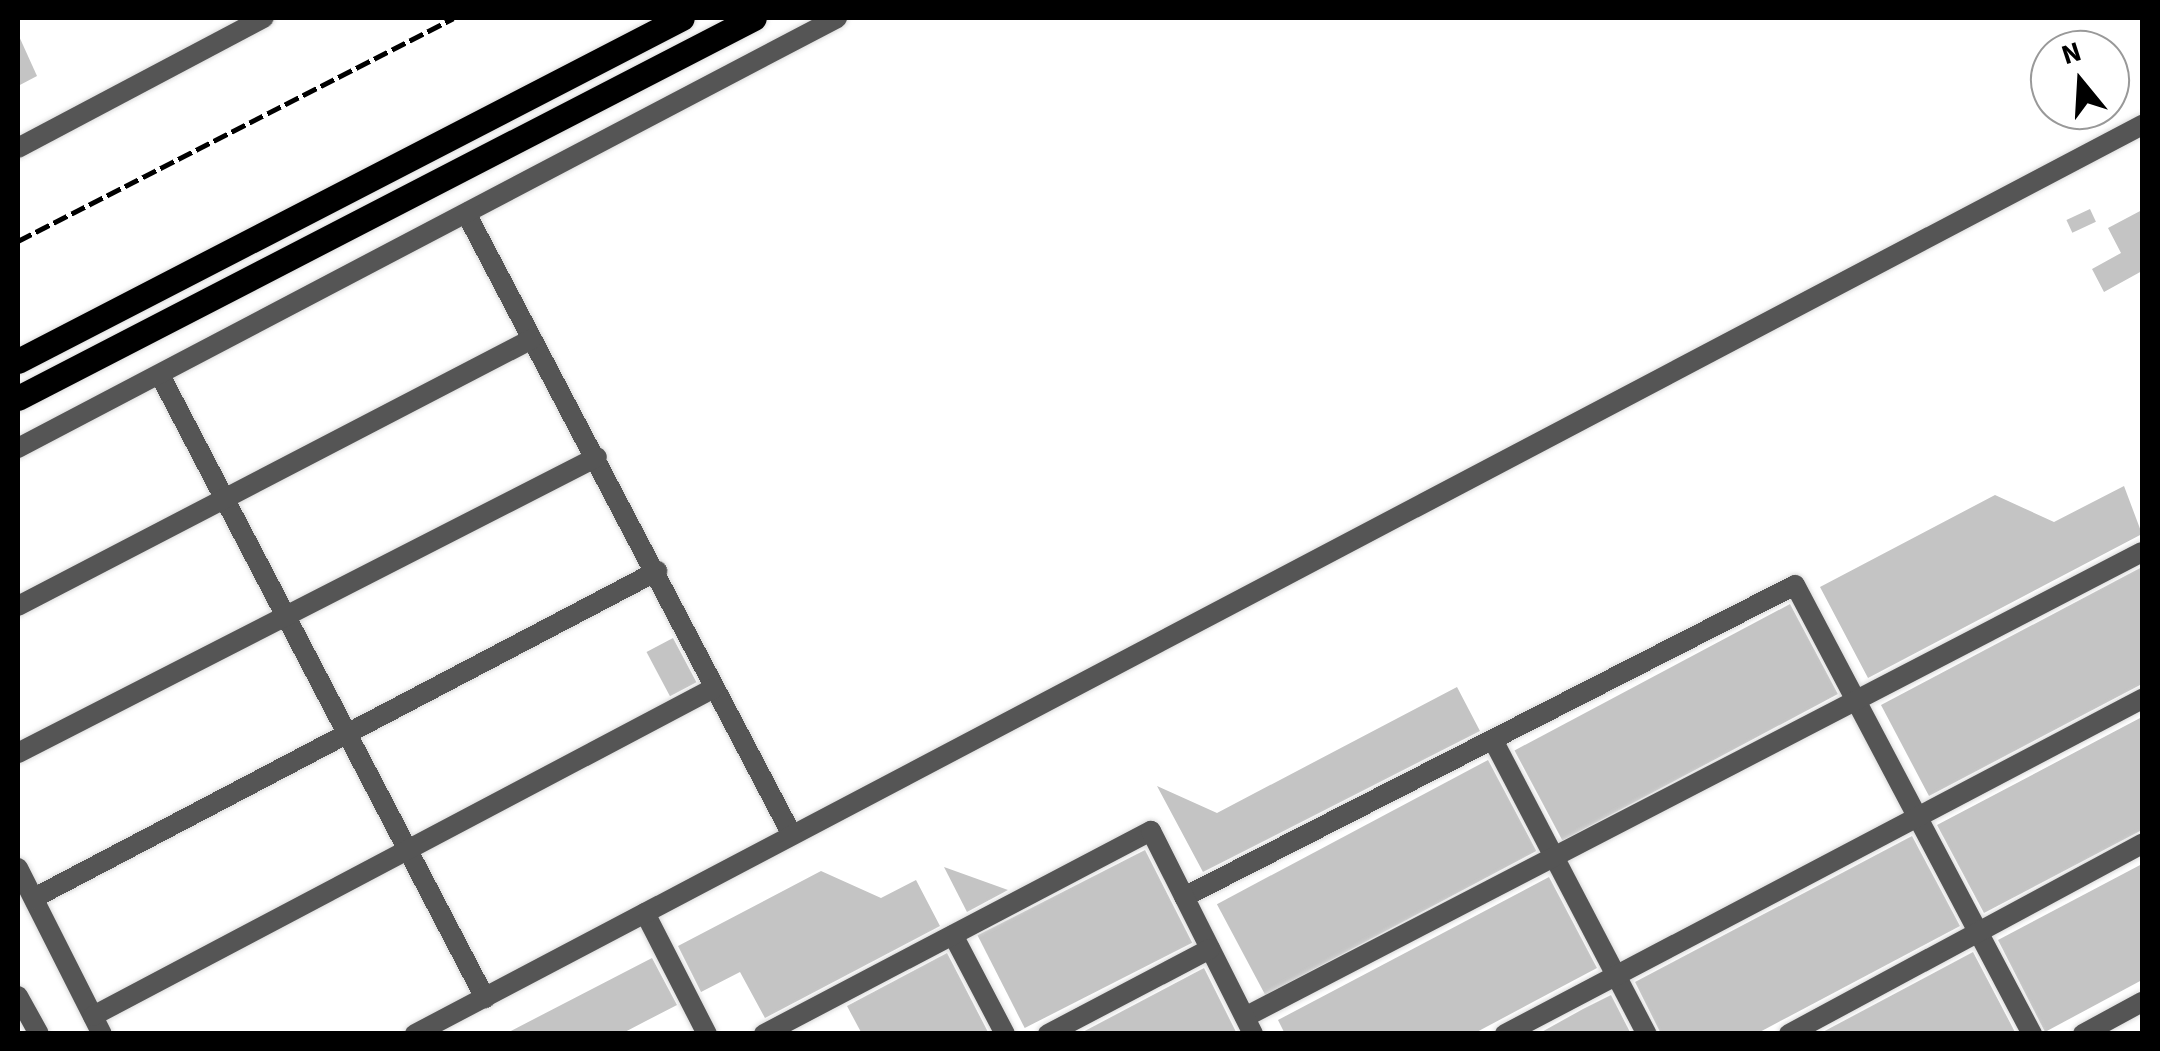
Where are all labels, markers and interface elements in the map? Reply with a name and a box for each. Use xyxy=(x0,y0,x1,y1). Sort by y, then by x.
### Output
north arrow xyxy=(2030,30,2130,130)
text: N xyxy=(2056,31,2086,75)

